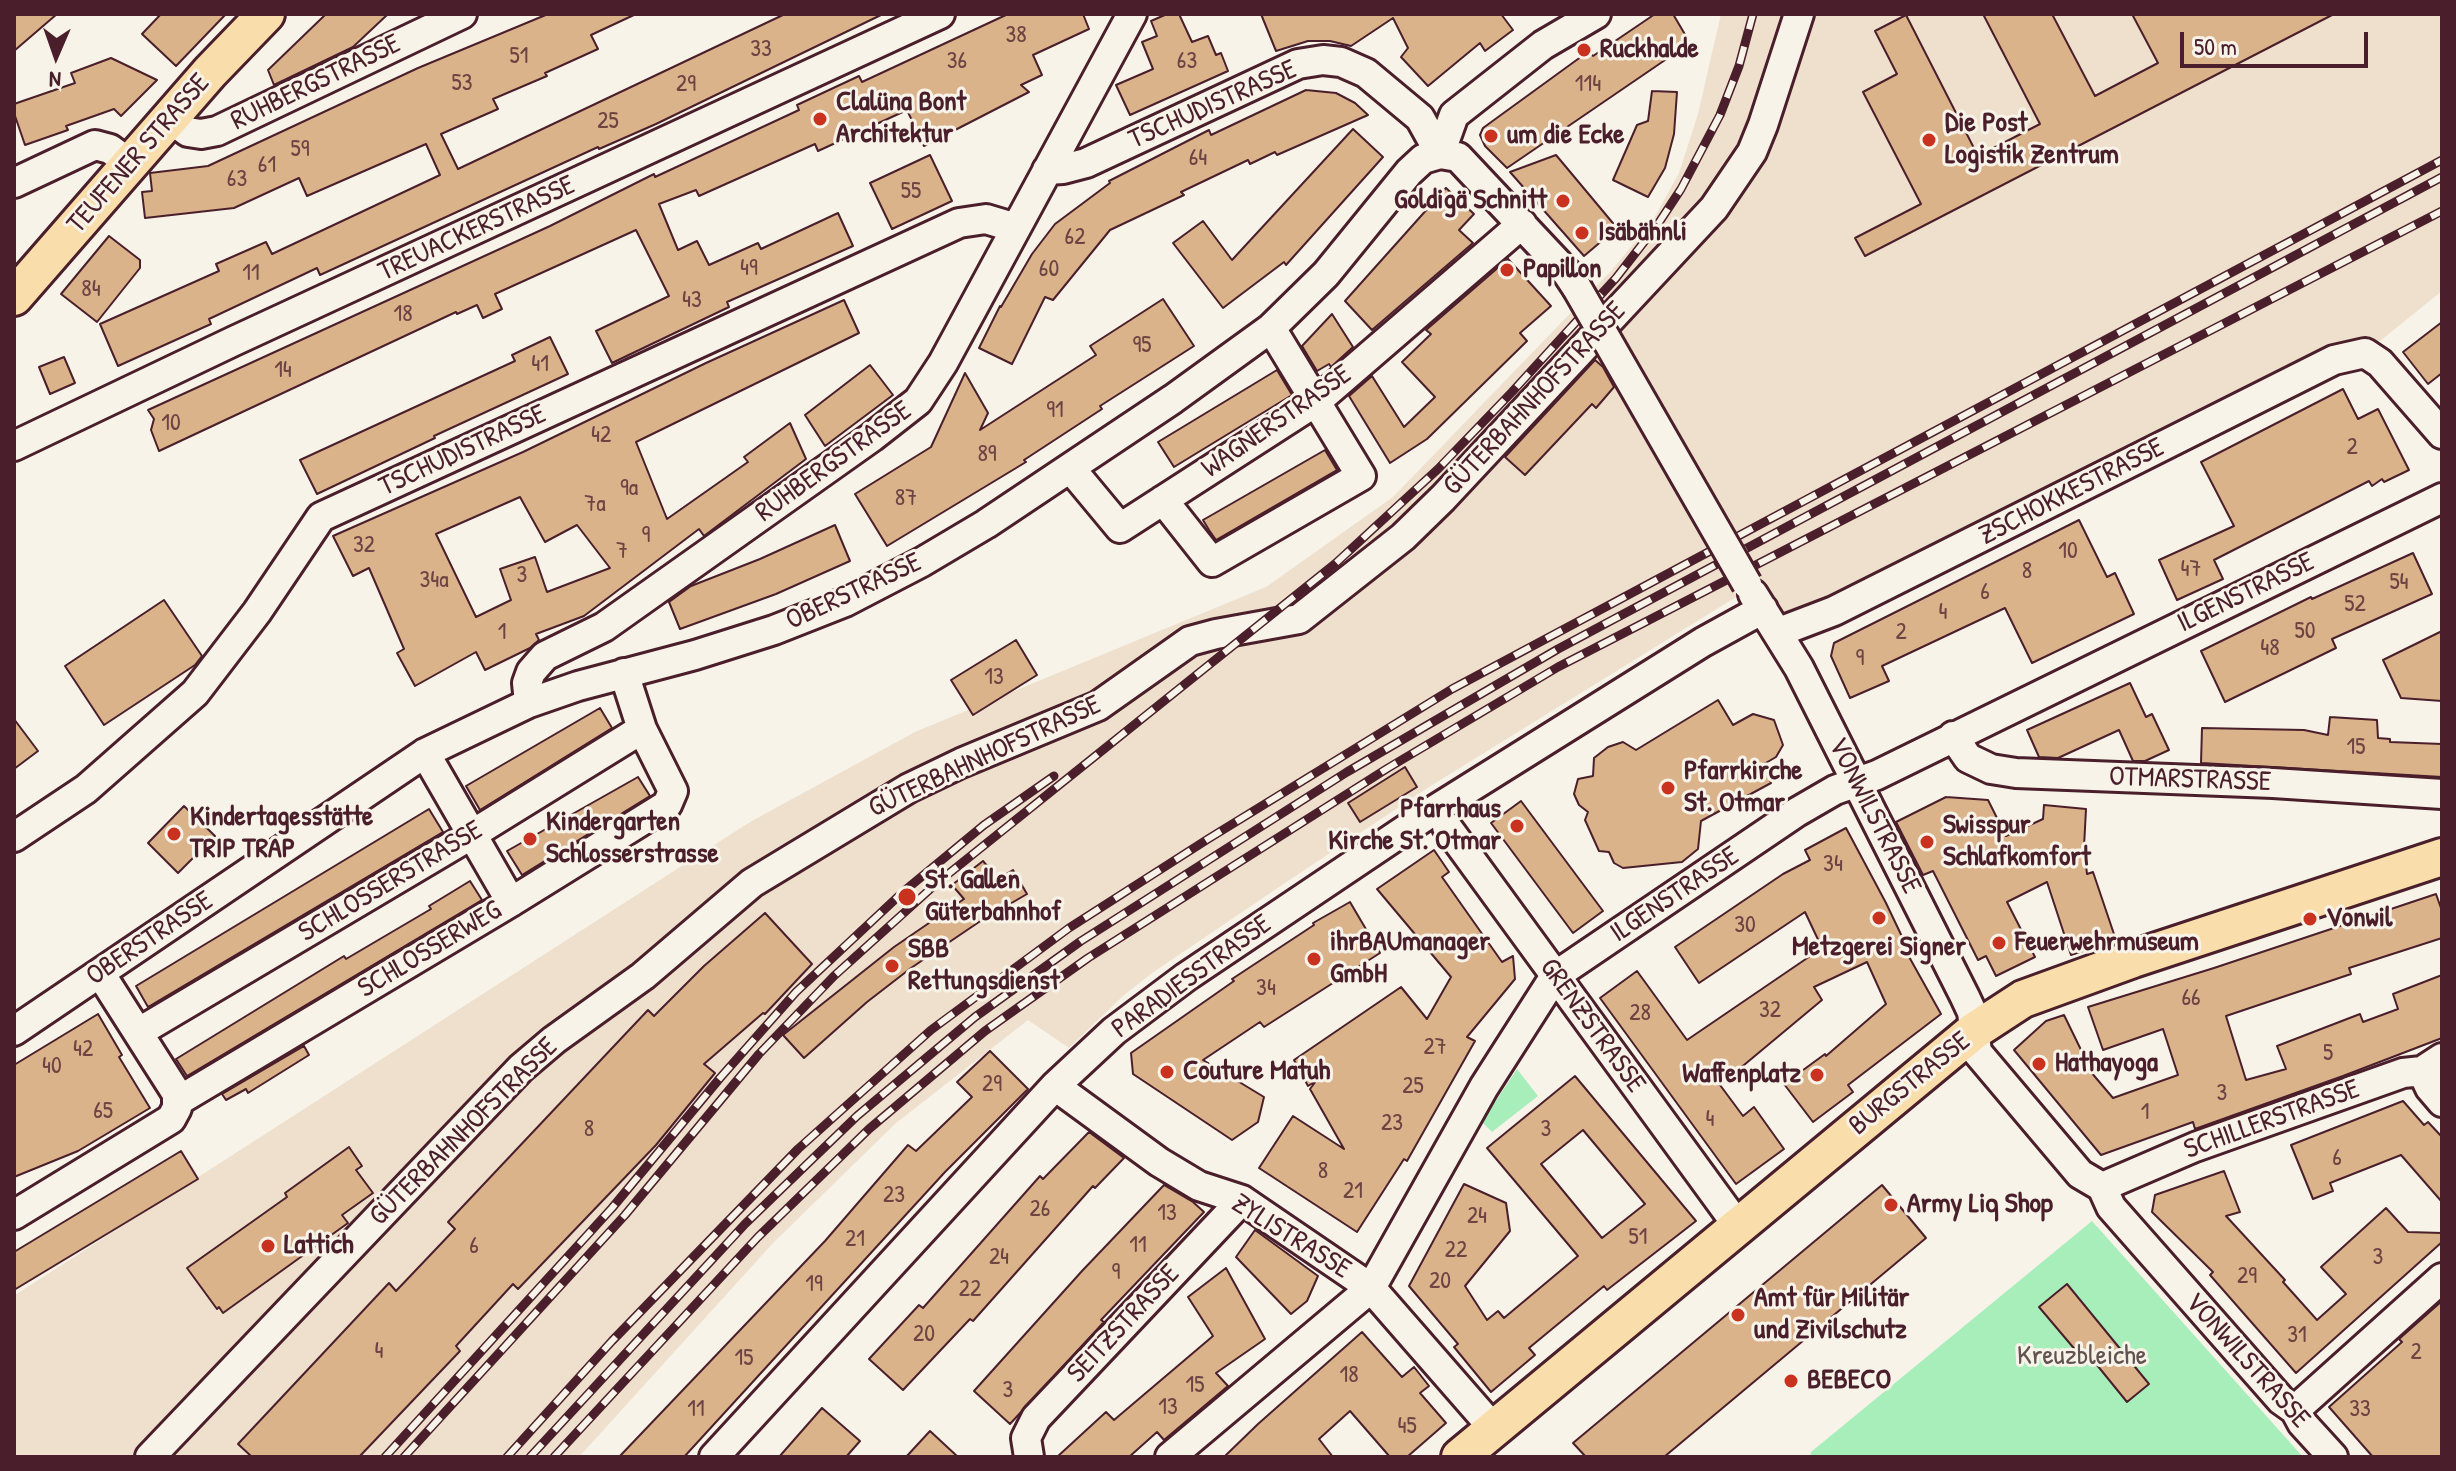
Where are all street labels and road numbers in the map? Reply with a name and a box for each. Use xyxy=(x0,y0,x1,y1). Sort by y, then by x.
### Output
street label: RUHBERGSTRASSE xyxy=(226,27,406,139)
street label: TSCHUDISTRASSE xyxy=(1124,53,1302,157)
street label: TEUFENER STRASSE xyxy=(61,67,217,241)
street label: TREUACKERSTRASSE xyxy=(373,169,581,289)
street label: GÜTERBAHNHOFSTRASSE xyxy=(1437,295,1633,503)
street label: WAGNERSTRASSE xyxy=(1196,358,1358,486)
street label: RUHBERGSTRASSE xyxy=(750,394,918,530)
street label: TSCHUDISTRASSE xyxy=(374,398,552,504)
street label: ZSCHOKKESTRASSE xyxy=(1974,431,2170,553)
street label: ILGENSTRASSE xyxy=(2172,545,2320,641)
street label: OBERSTRASSE xyxy=(781,546,927,638)
street label: GÜTERBAHNHOFSTRASSE xyxy=(863,688,1107,826)
street label: VONWILSTRASSE xyxy=(1820,732,1928,900)
street label: OTMARSTRASSE xyxy=(2108,760,2272,800)
street label: SCHLOSSERSTRASSE xyxy=(293,814,489,950)
street label: ILGENSTRASSE xyxy=(1604,840,1746,950)
street label: OBERSTRASSE xyxy=(80,884,220,994)
street label: SCHLOSSERWEG xyxy=(352,894,508,1006)
street label: PARADIESSTRASSE xyxy=(1106,908,1278,1046)
street label: GRENZSTRASSE xyxy=(1532,952,1652,1100)
street label: BURGSTRASSE xyxy=(1843,1025,1977,1143)
street label: GÜTERBAHNHOFSTRASSE xyxy=(363,1031,565,1233)
street label: SCHILLERSTRASSE xyxy=(2180,1073,2364,1167)
street label: ZYLISTRASSE xyxy=(1225,1187,1357,1287)
street label: SEITZSTRASSE xyxy=(1061,1258,1187,1390)
street label: VONWILSTRASSE xyxy=(2177,1286,2317,1436)

